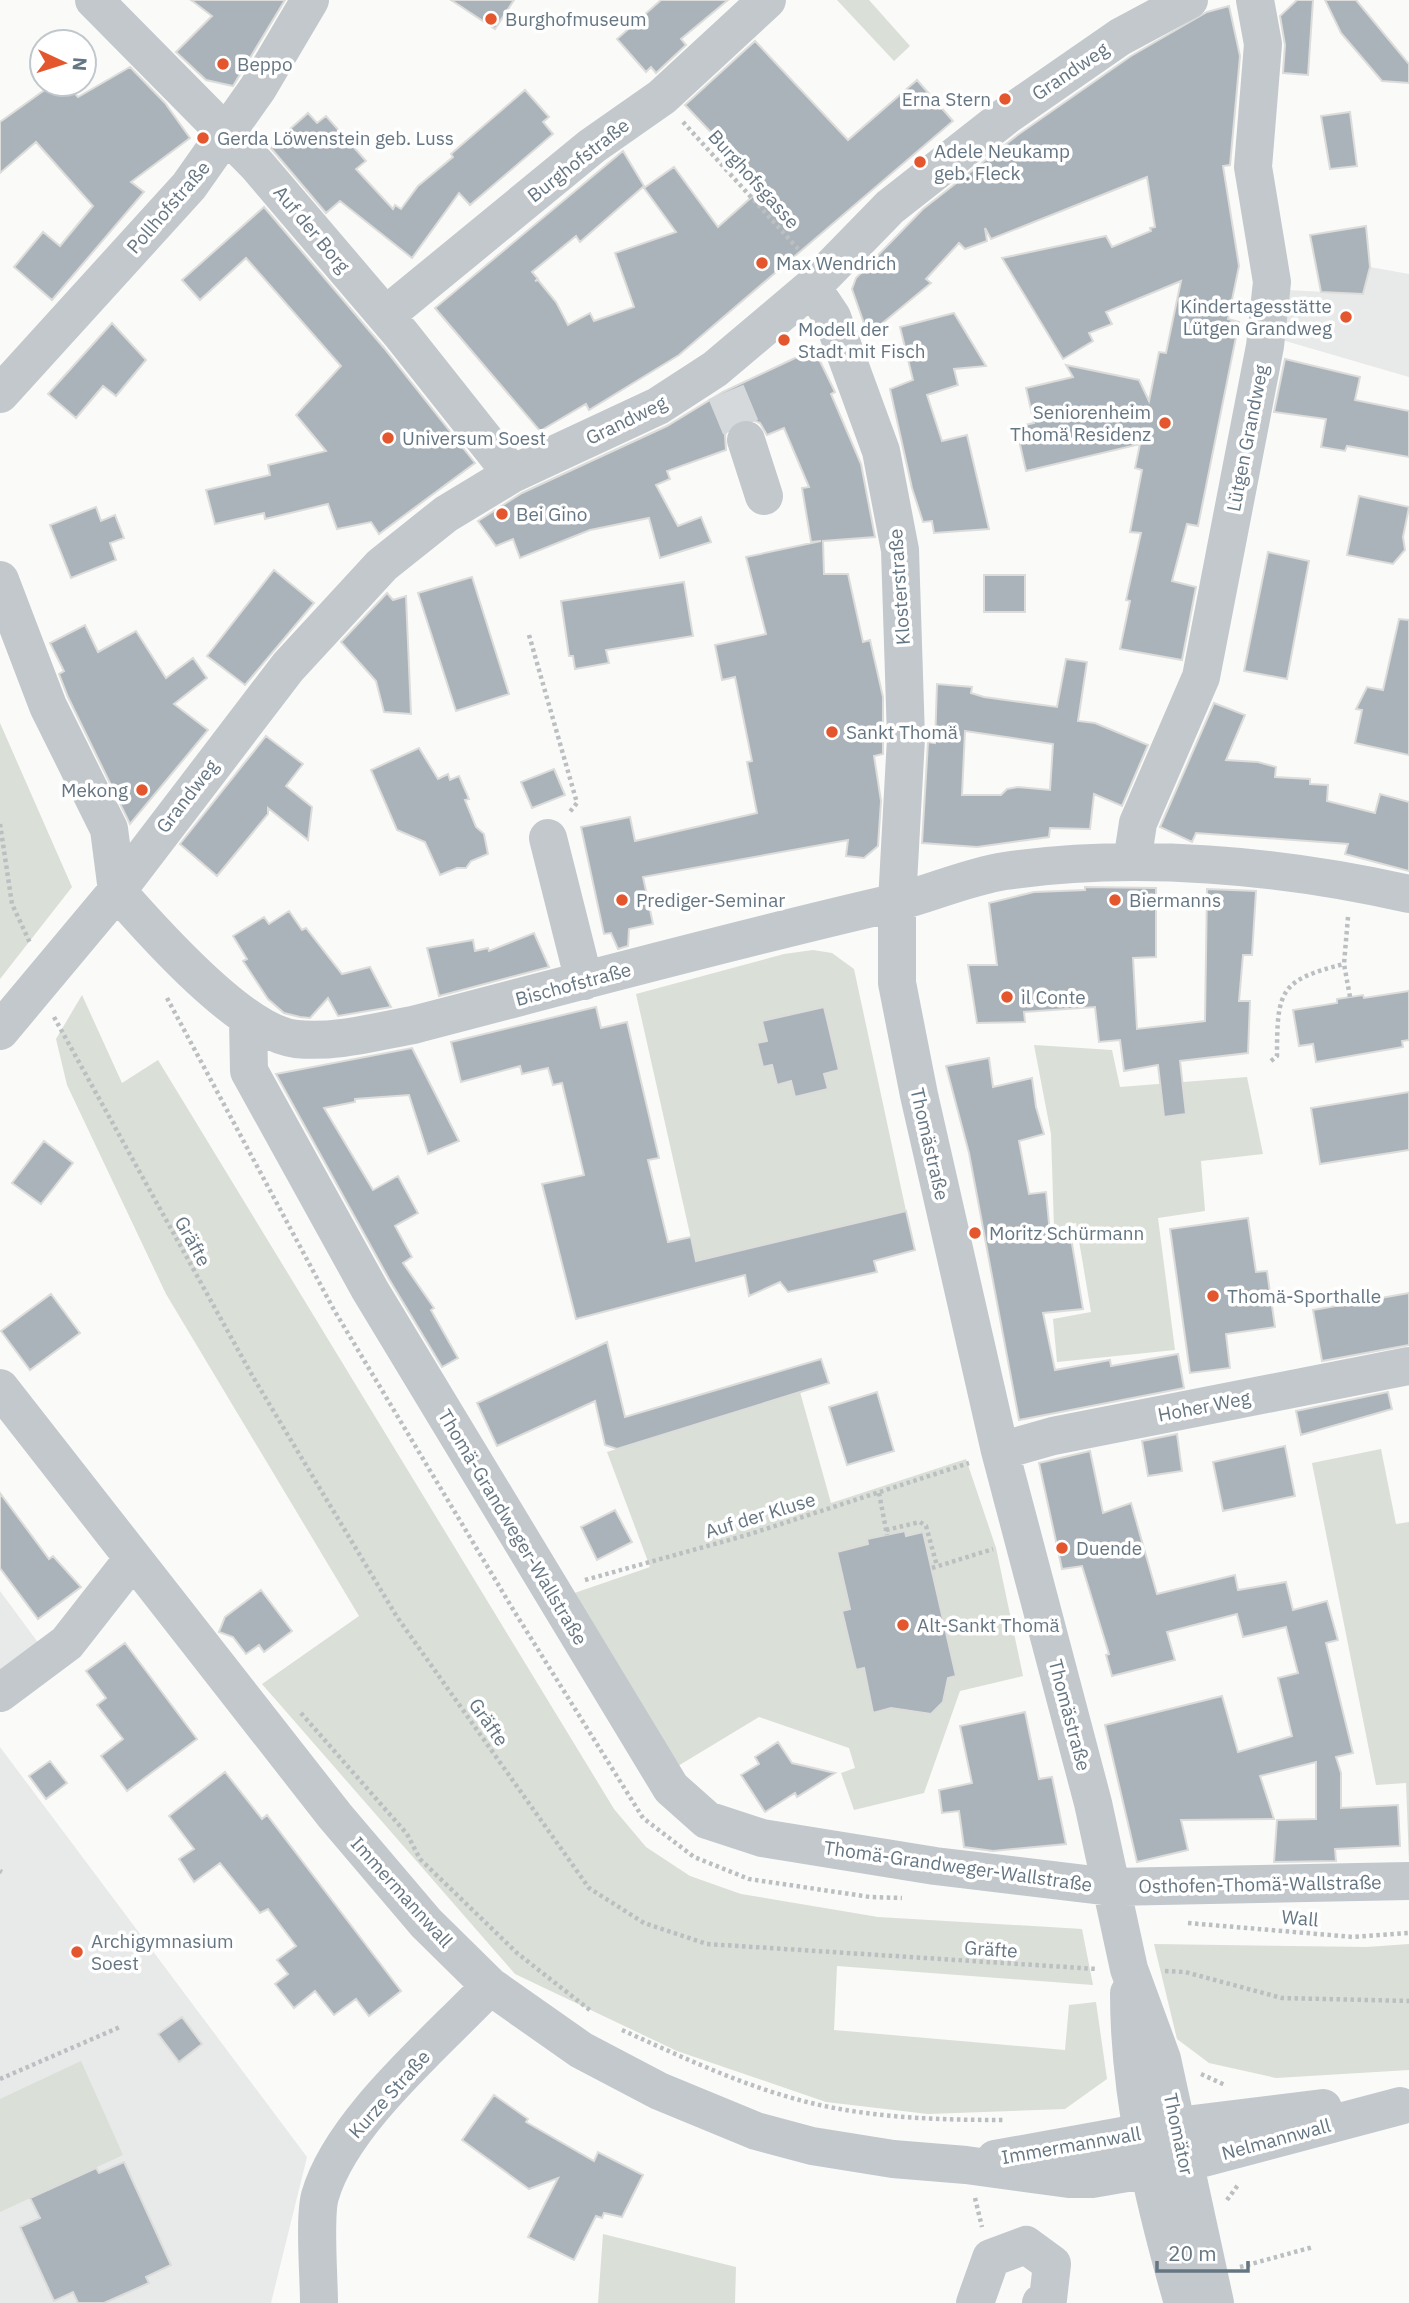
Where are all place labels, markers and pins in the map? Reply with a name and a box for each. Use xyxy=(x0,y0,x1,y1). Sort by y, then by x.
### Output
place label: Burghofmuseum xyxy=(505,7,647,31)
marker: Burghofmuseum xyxy=(483,11,499,27)
place label: Beppo xyxy=(237,52,293,76)
marker: Beppo xyxy=(215,56,231,72)
place label: Erna Stern xyxy=(902,87,991,111)
marker: Erna Stern xyxy=(997,91,1013,107)
place label: Gerda Löwenstein geb. Luss xyxy=(217,126,454,150)
marker: Gerda Löwenstein geb. Luss xyxy=(195,130,211,146)
place label: Adele Neukamp geb. Fleck xyxy=(934,139,1070,185)
marker: Adele Neukamp geb. Fleck xyxy=(912,154,928,170)
place label: Max Wendrich xyxy=(776,251,897,275)
marker: Max Wendrich xyxy=(754,255,770,271)
place label: Kindertagesstätte Lütgen Grandweg xyxy=(1180,294,1332,340)
marker: Kindertagesstätte Lütgen Grandweg xyxy=(1338,309,1354,325)
place label: Modell der Stadt mit Fisch xyxy=(798,317,926,363)
marker: Modell der Stadt mit Fisch xyxy=(776,332,792,348)
place label: Seniorenheim Thomä Residenz xyxy=(1010,400,1151,446)
marker: Seniorenheim Thomä Residenz xyxy=(1157,415,1173,431)
place label: Universum Soest xyxy=(402,426,546,450)
marker: Universum Soest xyxy=(380,430,396,446)
place label: Bei Gino xyxy=(516,502,587,526)
marker: Bei Gino xyxy=(494,506,510,522)
place label: Sankt Thomä xyxy=(846,720,958,744)
marker: Sankt Thomä xyxy=(824,724,840,740)
place label: Mekong xyxy=(61,778,128,802)
marker: Mekong xyxy=(134,782,150,798)
place label: Prediger-Seminar xyxy=(636,888,785,912)
place label: Biermanns xyxy=(1129,888,1221,912)
marker: Prediger-Seminar xyxy=(614,892,630,908)
marker: Biermanns xyxy=(1107,892,1123,908)
place label: il Conte xyxy=(1021,985,1086,1009)
marker: il Conte xyxy=(999,989,1015,1005)
place label: Moritz Schürmann xyxy=(989,1221,1144,1245)
marker: Moritz Schürmann xyxy=(967,1225,983,1241)
place label: Thomä-Sporthalle xyxy=(1227,1284,1381,1308)
marker: Thomä-Sporthalle xyxy=(1205,1288,1221,1304)
place label: Duende xyxy=(1076,1536,1142,1560)
marker: Duende xyxy=(1054,1540,1070,1556)
place label: Alt-Sankt Thomä xyxy=(917,1613,1060,1637)
marker: Alt-Sankt Thomä xyxy=(895,1617,911,1633)
place label: Archigymnasium Soest xyxy=(91,1929,234,1975)
marker: Archigymnasium Soest xyxy=(69,1944,85,1960)

